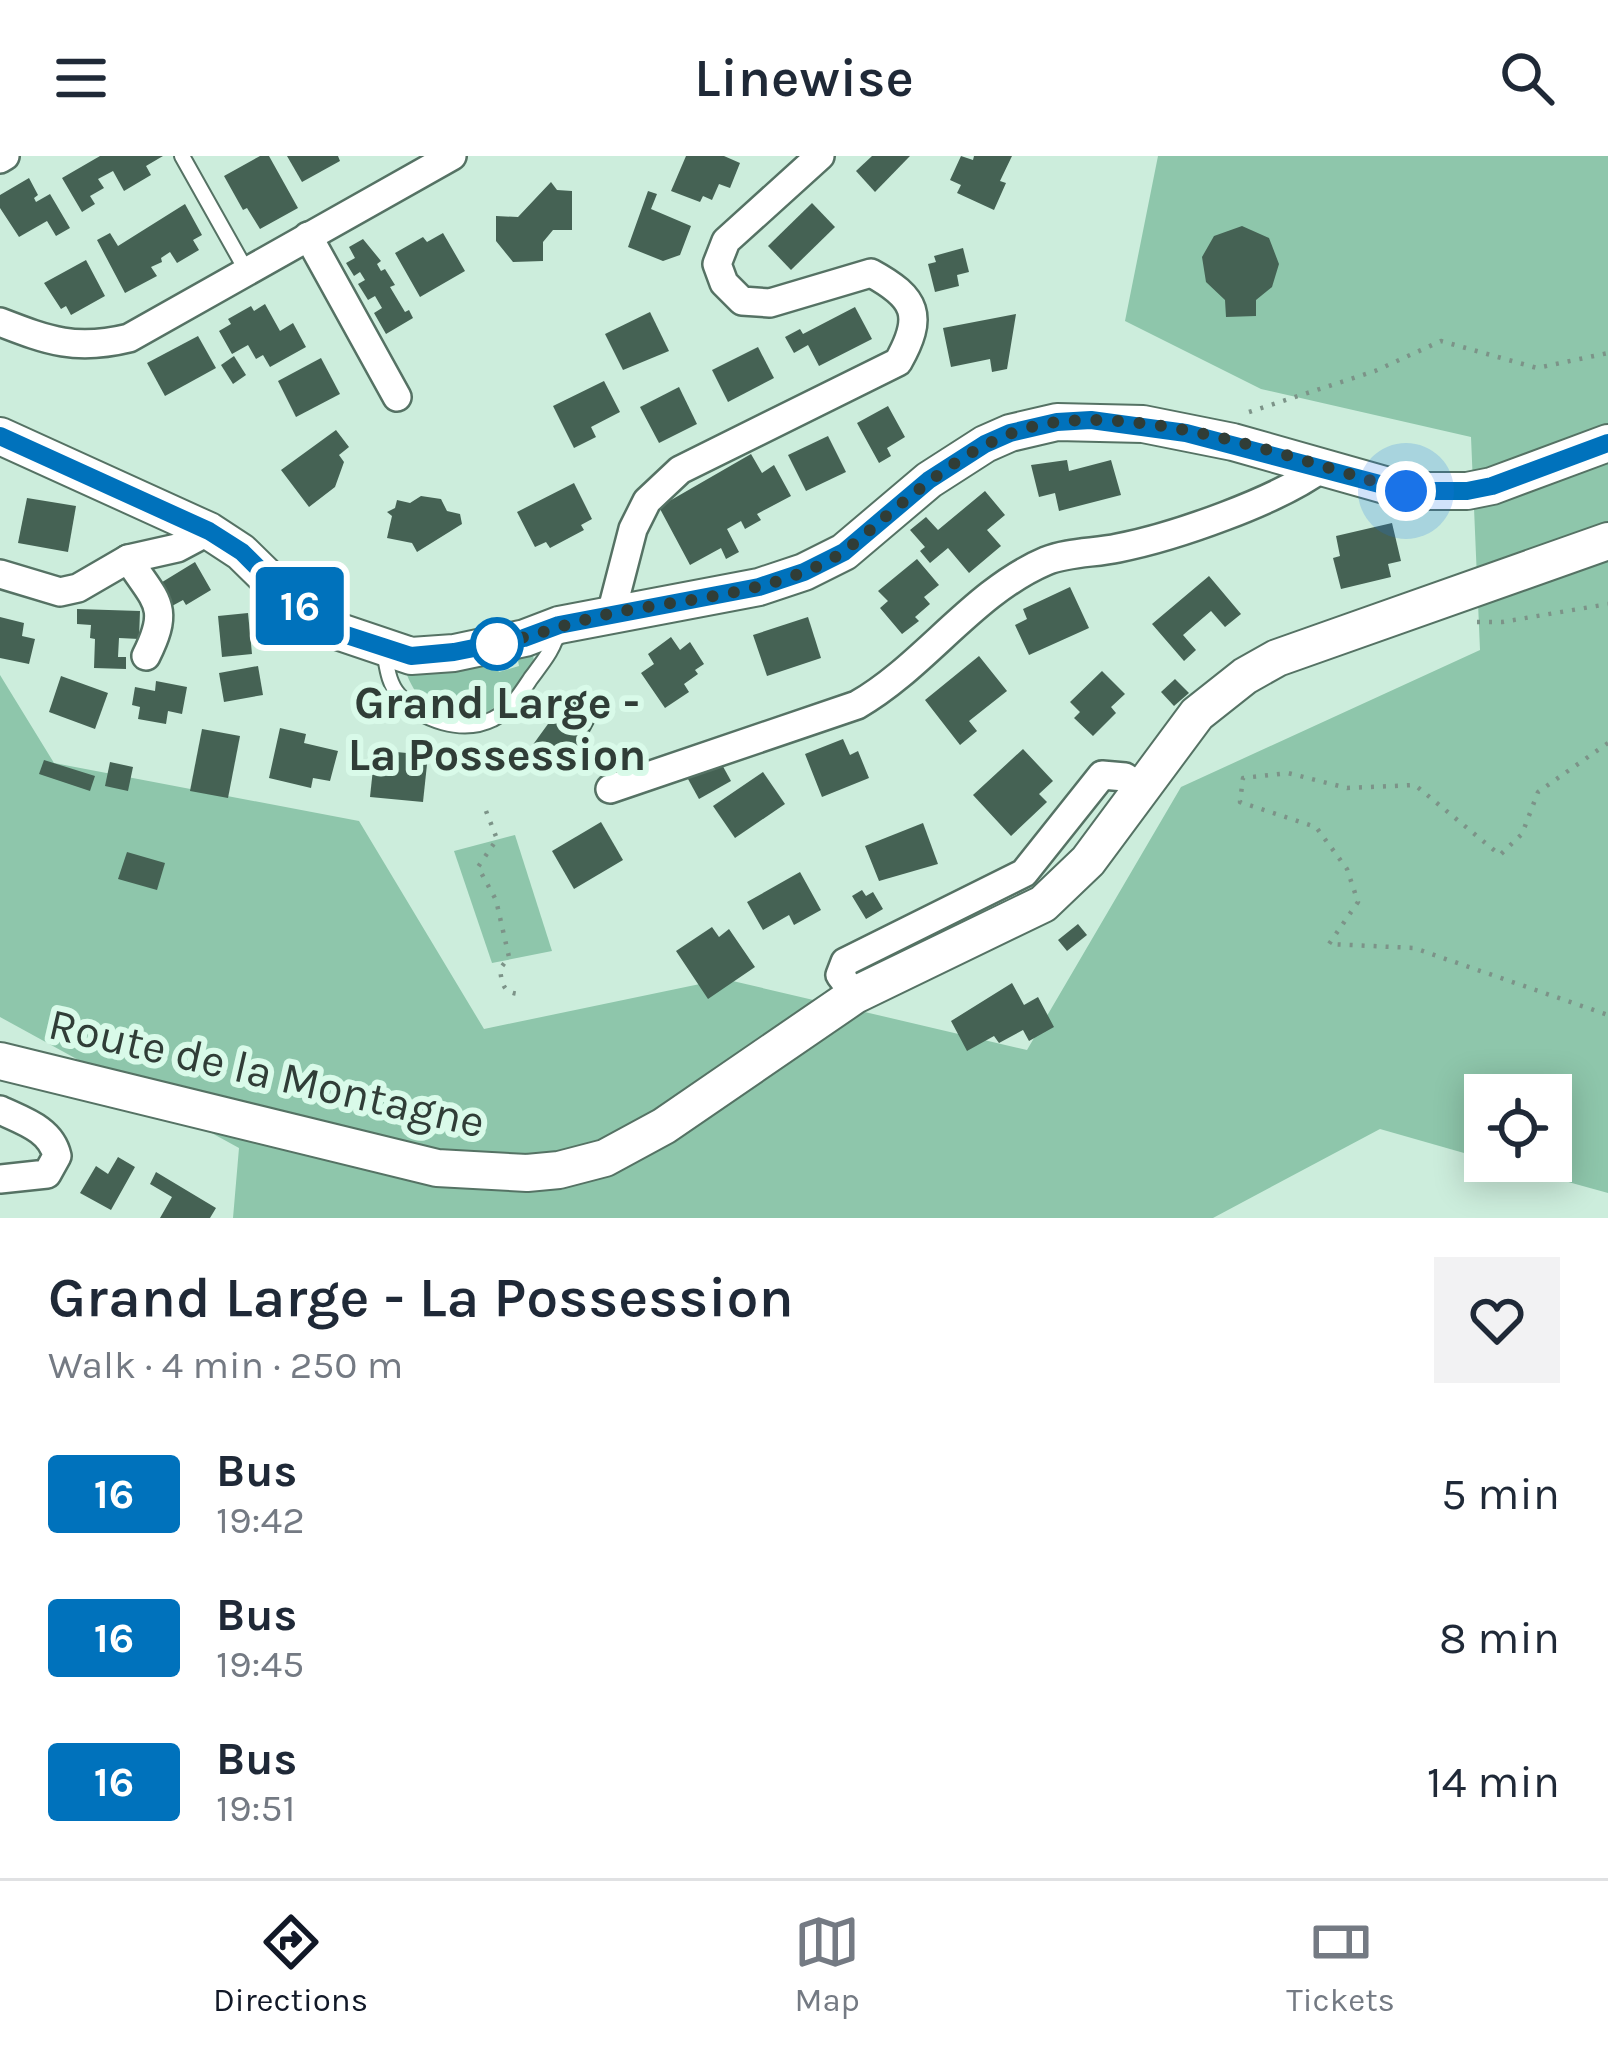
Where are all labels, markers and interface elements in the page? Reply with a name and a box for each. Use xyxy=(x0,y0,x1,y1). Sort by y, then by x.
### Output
icon: menu xyxy=(48,45,114,111)
icon: search xyxy=(1494,45,1560,111)
text: Linewise xyxy=(694,46,914,110)
your location xyxy=(1376,461,1436,521)
line badge: 16 xyxy=(246,567,354,645)
text: 16 xyxy=(280,581,320,631)
marker: Grand Large - La Possession xyxy=(472,619,522,669)
place label: Grand Large - La Possession xyxy=(348,677,646,781)
street label: Route de la Montagne xyxy=(43,997,490,1149)
map controls xyxy=(1464,1074,1572,1182)
button: locate xyxy=(1464,1074,1572,1182)
button: heart xyxy=(1434,1257,1560,1383)
text: Grand Large - La Possession xyxy=(48,1264,794,1330)
text: Walk · 4 min · 250 m xyxy=(48,1342,403,1388)
text: Bus xyxy=(216,1445,297,1497)
text: 5 min xyxy=(1441,1468,1560,1520)
text: 16 xyxy=(94,1469,134,1519)
text: 19:42 xyxy=(216,1497,305,1543)
text: Bus xyxy=(216,1589,297,1641)
text: 8 min xyxy=(1439,1612,1560,1664)
text: 16 xyxy=(94,1613,134,1663)
text: 19:45 xyxy=(216,1641,304,1687)
text: Bus xyxy=(216,1733,297,1785)
text: 14 min xyxy=(1427,1756,1560,1808)
text: 16 xyxy=(94,1757,134,1807)
text: 19:51 xyxy=(216,1785,295,1831)
tab: Directions xyxy=(213,1909,368,2019)
tab: Map xyxy=(794,1909,860,2019)
tab: Tickets xyxy=(1286,1909,1395,2019)

